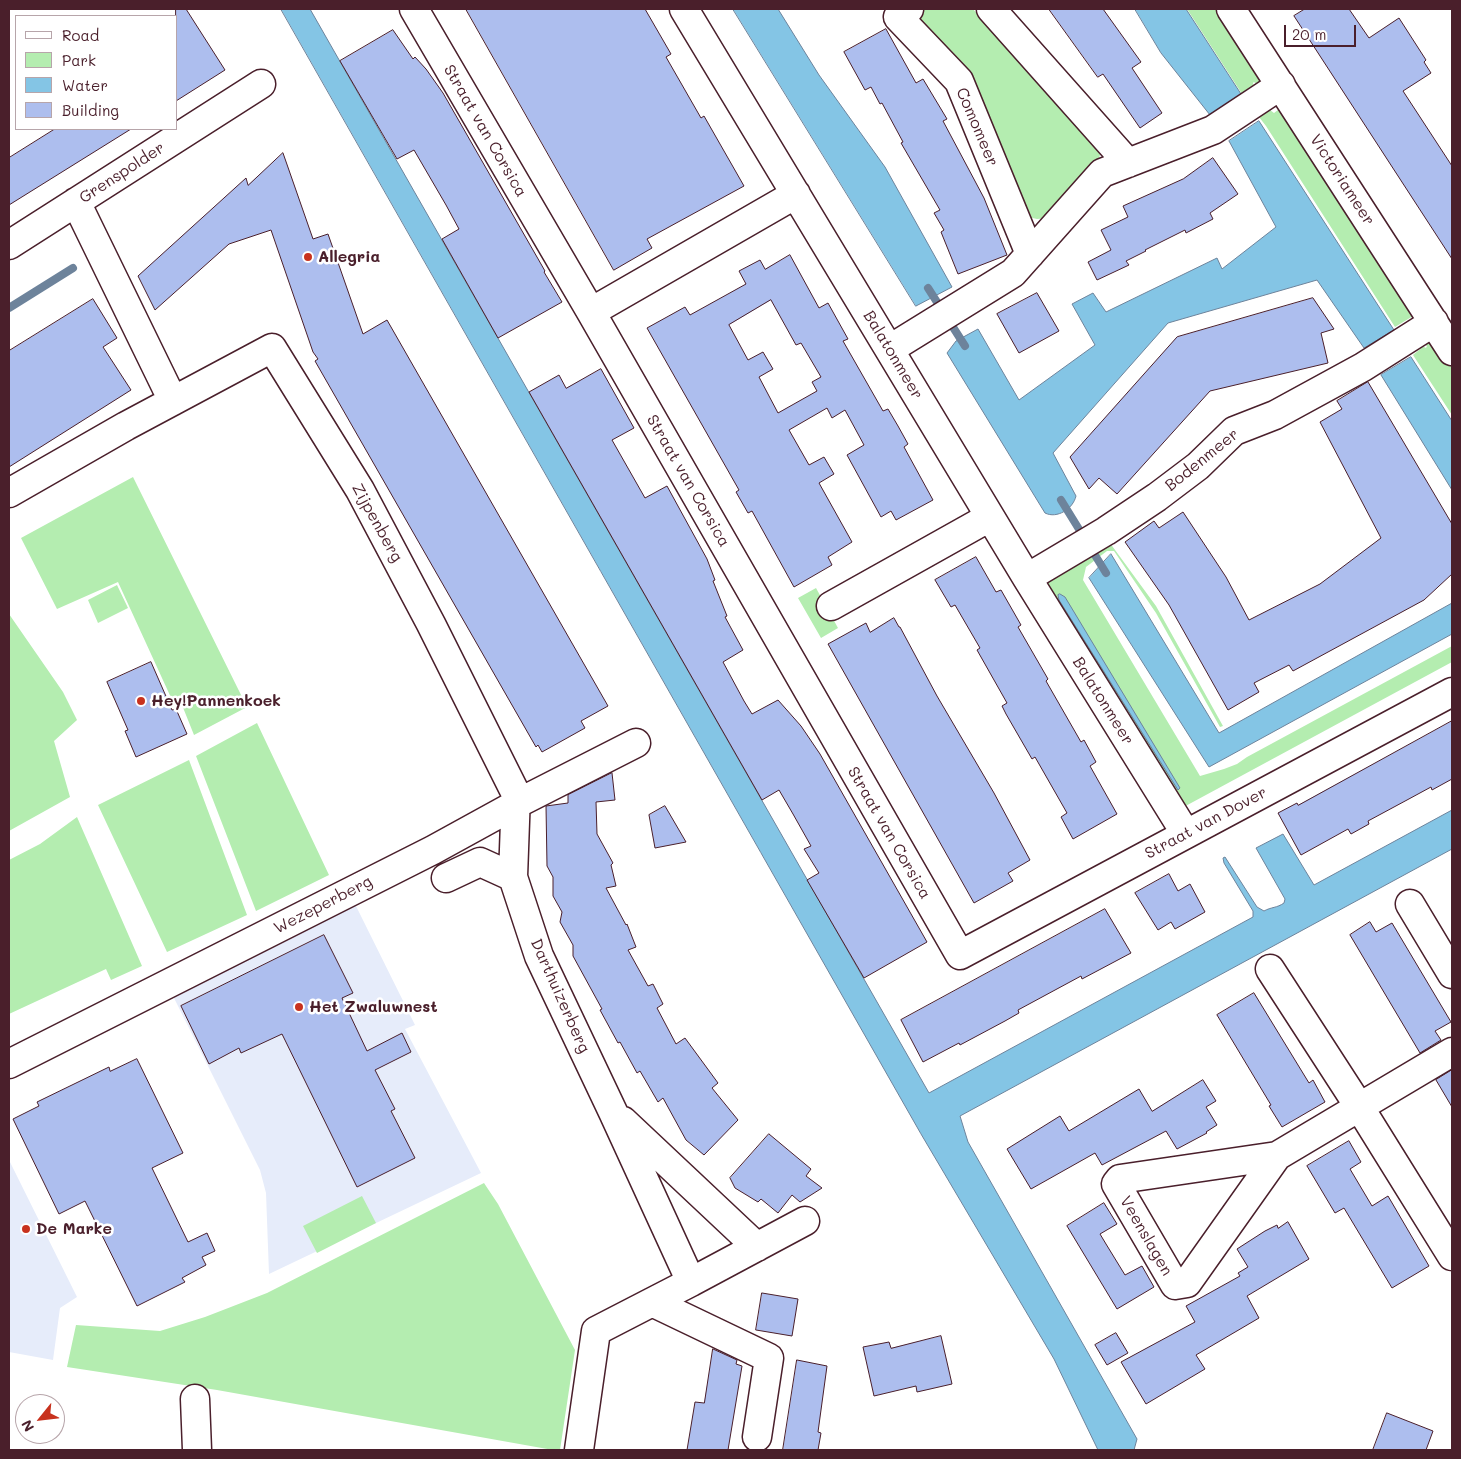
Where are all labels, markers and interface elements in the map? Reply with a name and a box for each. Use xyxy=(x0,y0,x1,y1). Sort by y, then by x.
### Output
legend xyxy=(15,15,178,130)
scale bar xyxy=(1286,15,1358,47)
text: 20 m xyxy=(1292,24,1326,44)
text: Road xyxy=(62,25,99,45)
text: Park xyxy=(62,50,96,70)
street label: Straat van Corsica xyxy=(439,61,531,201)
text: Water xyxy=(62,75,108,95)
street label: Comomeer xyxy=(952,85,1002,169)
text: Building xyxy=(62,100,119,120)
street label: Victoriameer xyxy=(1305,131,1379,229)
street label: Grenspolder xyxy=(76,138,168,208)
place label: Allegria xyxy=(318,247,380,267)
marker: Allegria xyxy=(302,251,314,263)
street label: Balatonmeer xyxy=(859,307,927,403)
street label: Straat van Corsica xyxy=(642,411,734,551)
street label: Bodenmeer xyxy=(1161,425,1243,495)
street label: Zijpenberg xyxy=(347,480,407,566)
street label: Balatonmeer xyxy=(1068,654,1138,748)
place label: Hey!Pannenkoek xyxy=(151,691,281,711)
marker: Hey!Pannenkoek xyxy=(135,695,147,707)
street label: Straat van Corsica xyxy=(843,763,935,903)
street label: Straat van Dover xyxy=(1142,783,1270,863)
street label: Wezeperberg xyxy=(271,872,375,938)
street label: Darthuizerberg xyxy=(526,936,594,1056)
place label: Het Zwaluwnest xyxy=(309,997,437,1017)
marker: Het Zwaluwnest xyxy=(293,1001,305,1013)
street label: Veenslagen xyxy=(1115,1193,1177,1279)
place label: De Marke xyxy=(36,1219,112,1239)
marker: De Marke xyxy=(20,1223,32,1235)
north arrow xyxy=(15,1394,65,1444)
text: N xyxy=(16,1417,38,1435)

